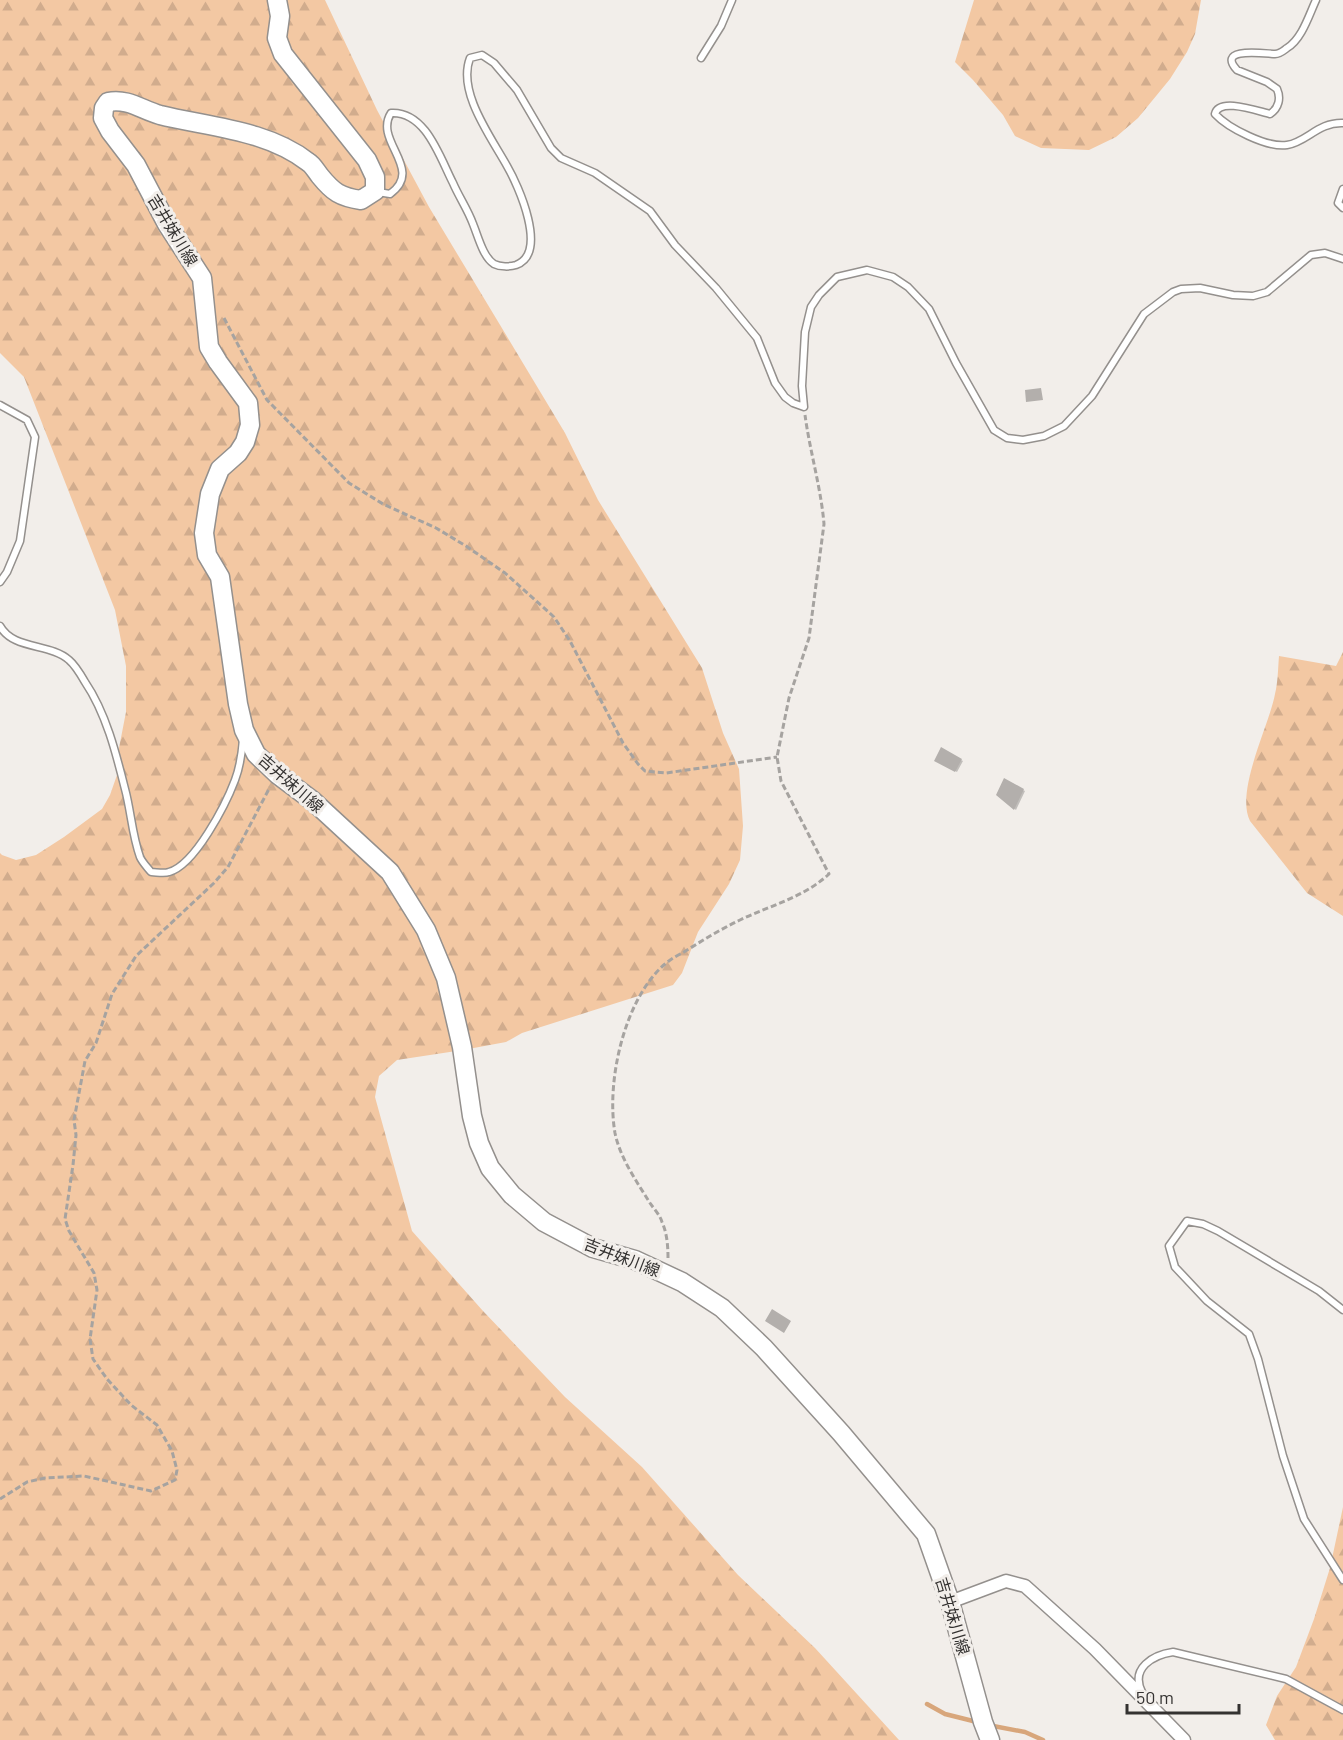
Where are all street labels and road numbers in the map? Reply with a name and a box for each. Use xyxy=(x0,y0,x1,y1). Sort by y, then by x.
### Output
street label: 吉井妹川線 xyxy=(145,191,202,269)
street label: 吉井妹川線 xyxy=(255,749,328,816)
street label: 吉井妹川線 xyxy=(581,1233,663,1280)
street label: 吉井妹川線 xyxy=(933,1575,974,1657)

